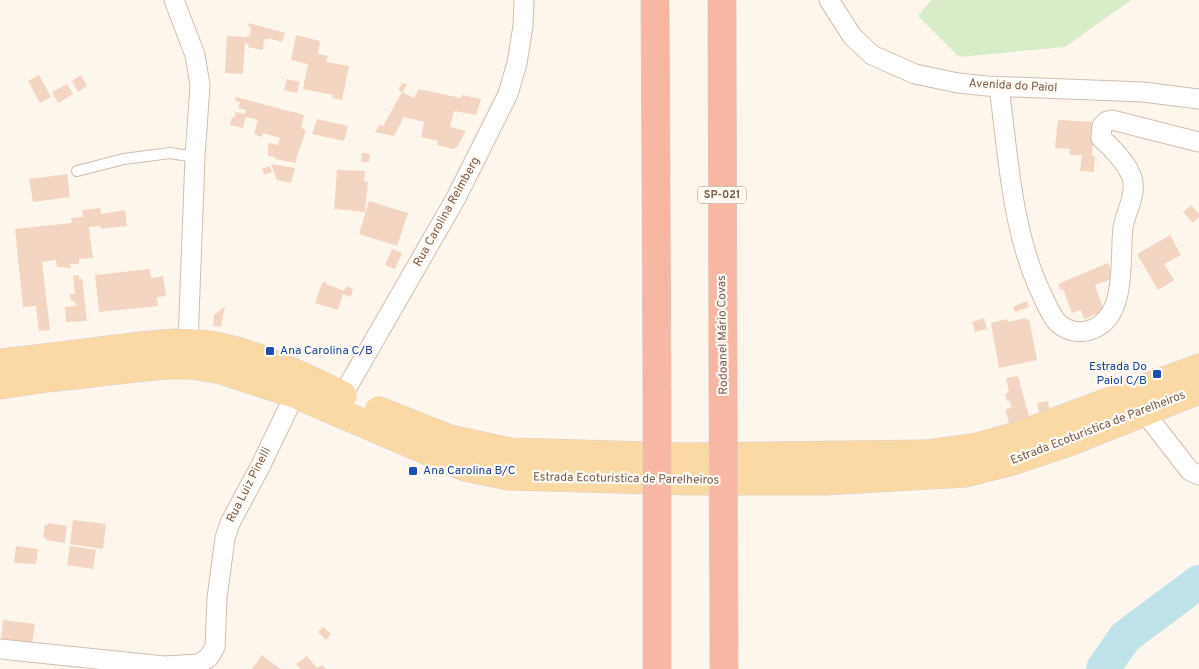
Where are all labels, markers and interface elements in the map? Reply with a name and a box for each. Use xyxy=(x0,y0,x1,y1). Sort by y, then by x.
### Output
street label: Avenida do Paiol xyxy=(968,76,1058,96)
street label: Rua Carolina Reimberg xyxy=(410,154,484,270)
road number: SP-021 xyxy=(698,186,746,204)
street label: Rodoanel Mário Covas xyxy=(714,275,732,395)
place label: Ana Carolina C/B xyxy=(280,343,373,359)
marker: Ana Carolina C/B xyxy=(264,345,276,357)
place label: Estrada Do Paiol C/B xyxy=(1089,359,1147,389)
marker: Estrada Do Paiol C/B xyxy=(1151,368,1163,380)
street label: Estrada Ecoturistica de Parelheiros xyxy=(1008,387,1188,469)
street label: Rua Luiz Pinelli xyxy=(223,445,275,525)
place label: Ana Carolina B/C xyxy=(423,463,516,479)
marker: Ana Carolina B/C xyxy=(407,465,419,477)
street label: Estrada Ecoturistica de Parelheiros xyxy=(533,469,719,489)

